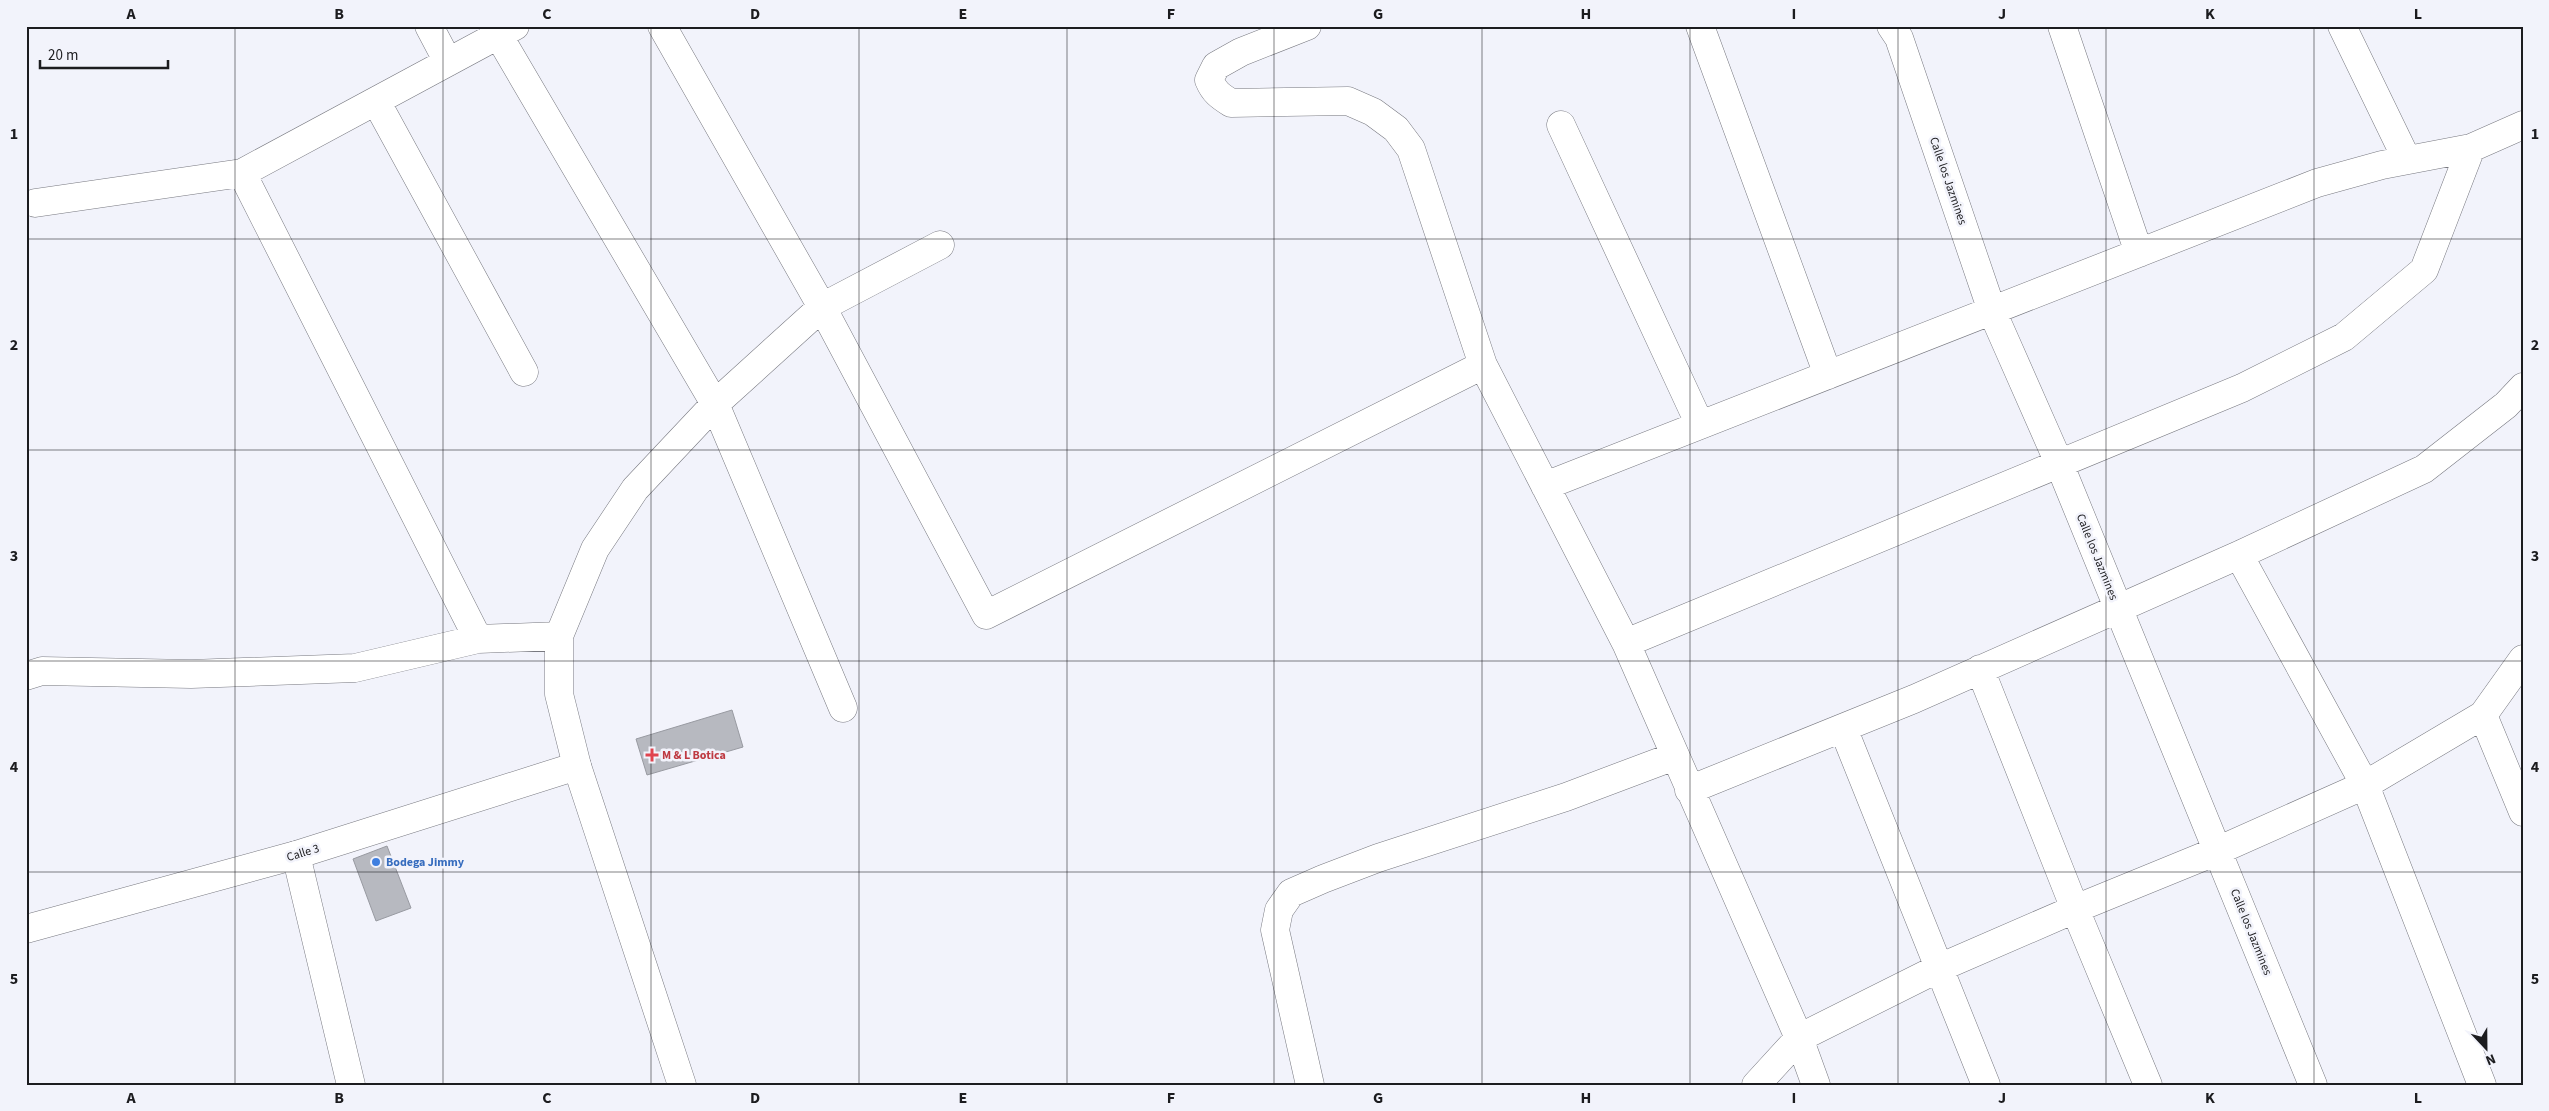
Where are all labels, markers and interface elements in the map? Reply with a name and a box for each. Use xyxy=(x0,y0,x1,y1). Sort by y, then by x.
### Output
text: A xyxy=(125,3,136,25)
text: B xyxy=(334,3,344,25)
text: C xyxy=(542,3,552,25)
text: D xyxy=(750,3,760,25)
text: E xyxy=(959,3,967,25)
text: F xyxy=(1167,3,1175,25)
text: G xyxy=(1373,3,1383,25)
text: H xyxy=(1581,3,1591,25)
text: I xyxy=(1792,3,1796,25)
text: J xyxy=(1998,3,2006,25)
text: K xyxy=(2205,3,2215,25)
text: L xyxy=(2414,3,2422,25)
scale bar xyxy=(40,38,168,70)
text: 20 m xyxy=(48,45,78,66)
text: 1 xyxy=(10,123,18,145)
text: 1 xyxy=(2531,123,2539,145)
street label: Calle los Jazmines xyxy=(1925,135,1971,227)
text: 2 xyxy=(10,334,18,356)
text: 2 xyxy=(2531,334,2539,356)
street label: Calle los Jazmines xyxy=(2072,511,2122,603)
text: 3 xyxy=(10,545,18,567)
text: 3 xyxy=(2531,545,2539,567)
place label: M & L Botica xyxy=(662,747,726,764)
marker: M & L Botica xyxy=(646,749,658,761)
text: 4 xyxy=(10,756,19,778)
text: 4 xyxy=(2531,756,2540,778)
street label: Calle 3 xyxy=(285,840,321,866)
place label: Bodega Jimmy xyxy=(386,854,465,871)
marker: Bodega Jimmy xyxy=(370,856,382,868)
street label: Calle los Jazmines xyxy=(2226,886,2276,978)
text: 5 xyxy=(10,968,18,990)
text: 5 xyxy=(2531,968,2539,990)
north arrow xyxy=(2462,1024,2512,1074)
text: N xyxy=(2482,1048,2499,1070)
text: A xyxy=(125,1087,136,1109)
text: B xyxy=(334,1087,344,1109)
text: C xyxy=(542,1087,552,1109)
text: D xyxy=(750,1087,760,1109)
text: E xyxy=(959,1087,967,1109)
text: F xyxy=(1167,1087,1175,1109)
text: G xyxy=(1373,1087,1383,1109)
text: H xyxy=(1581,1087,1591,1109)
text: I xyxy=(1792,1087,1796,1109)
text: J xyxy=(1998,1087,2006,1109)
text: K xyxy=(2205,1087,2215,1109)
text: L xyxy=(2414,1087,2422,1109)

